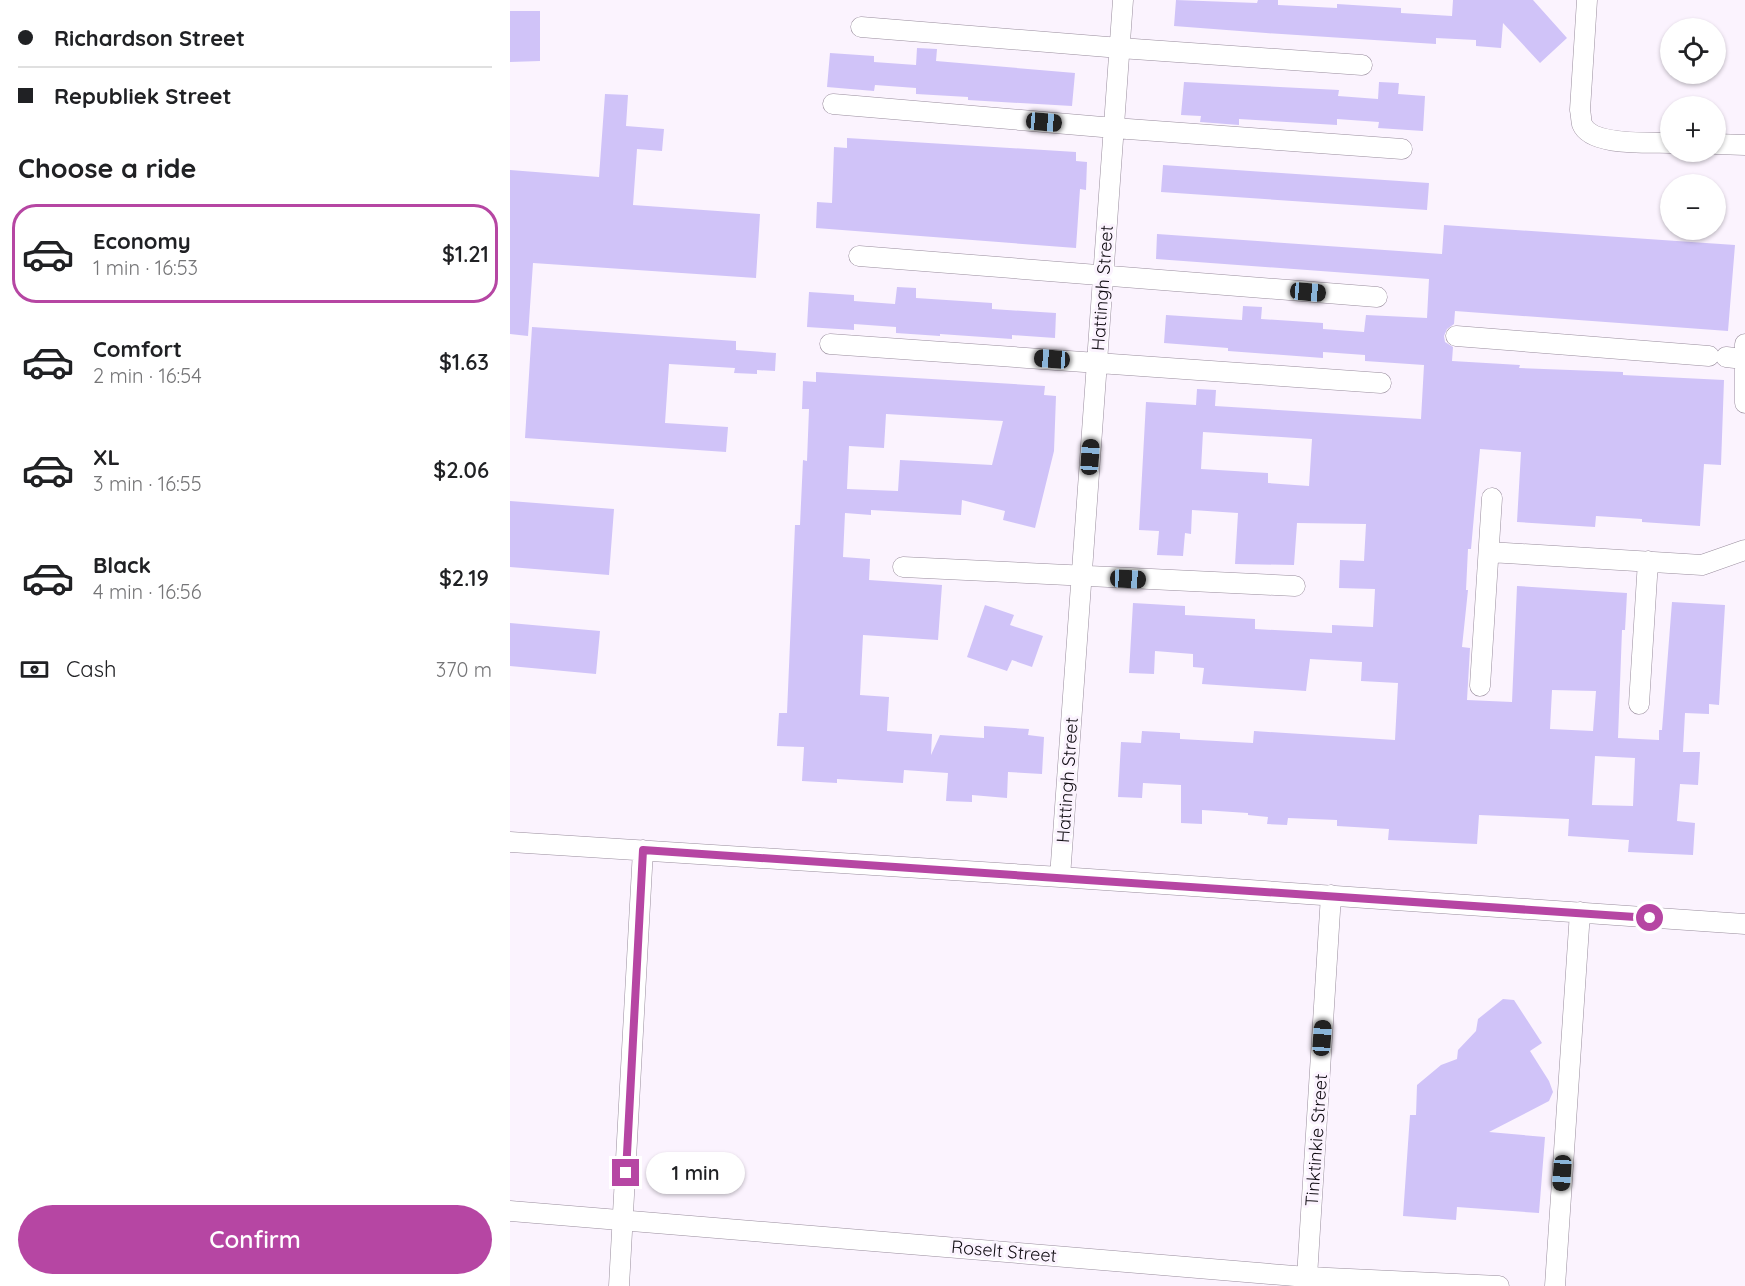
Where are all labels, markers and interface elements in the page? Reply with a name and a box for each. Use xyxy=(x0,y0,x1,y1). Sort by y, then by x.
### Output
map controls xyxy=(1660,18,1726,240)
button: locate xyxy=(1660,18,1726,84)
text: Richardson Street xyxy=(54,24,245,52)
text: Republiek Street xyxy=(54,82,231,110)
button: + xyxy=(1660,96,1726,162)
car xyxy=(1025,111,1063,133)
text: Choose a ride xyxy=(18,151,196,185)
button: − xyxy=(1660,174,1726,240)
street label: Hattingh Street xyxy=(1086,224,1118,352)
icon: car xyxy=(21,227,75,281)
text: Economy xyxy=(93,227,191,255)
text: $1.21 xyxy=(442,240,489,268)
text: 1 min · 16:53 xyxy=(93,255,198,280)
car xyxy=(1289,281,1327,303)
icon: car xyxy=(21,335,75,389)
text: Comfort xyxy=(93,335,182,363)
text: $1.63 xyxy=(439,348,489,376)
car xyxy=(1033,349,1071,369)
text: 2 min · 16:54 xyxy=(93,363,202,388)
car xyxy=(1080,438,1100,476)
icon: car xyxy=(21,443,75,497)
text: XL xyxy=(93,443,120,471)
text: $2.06 xyxy=(433,456,489,484)
text: 3 min · 16:55 xyxy=(93,471,202,496)
icon: car xyxy=(21,551,75,605)
text: Black xyxy=(93,551,151,579)
text: $2.19 xyxy=(439,564,489,592)
car xyxy=(1110,569,1146,589)
text: 4 min · 16:56 xyxy=(93,579,201,604)
icon: cash xyxy=(18,653,51,686)
text: Cash xyxy=(66,655,117,683)
text: 370 m xyxy=(436,657,492,682)
street label: Hattingh Street xyxy=(1051,716,1083,844)
route start xyxy=(1636,904,1663,931)
car xyxy=(1312,1019,1332,1057)
street label: Tinktinkie Street xyxy=(1300,1073,1332,1207)
callout: 1 min xyxy=(647,1152,746,1194)
car xyxy=(1552,1154,1572,1192)
route end xyxy=(612,1159,639,1186)
text: 1 min xyxy=(672,1160,719,1185)
button: Confirm xyxy=(18,1205,492,1274)
street label: Roselt Street xyxy=(950,1235,1058,1267)

